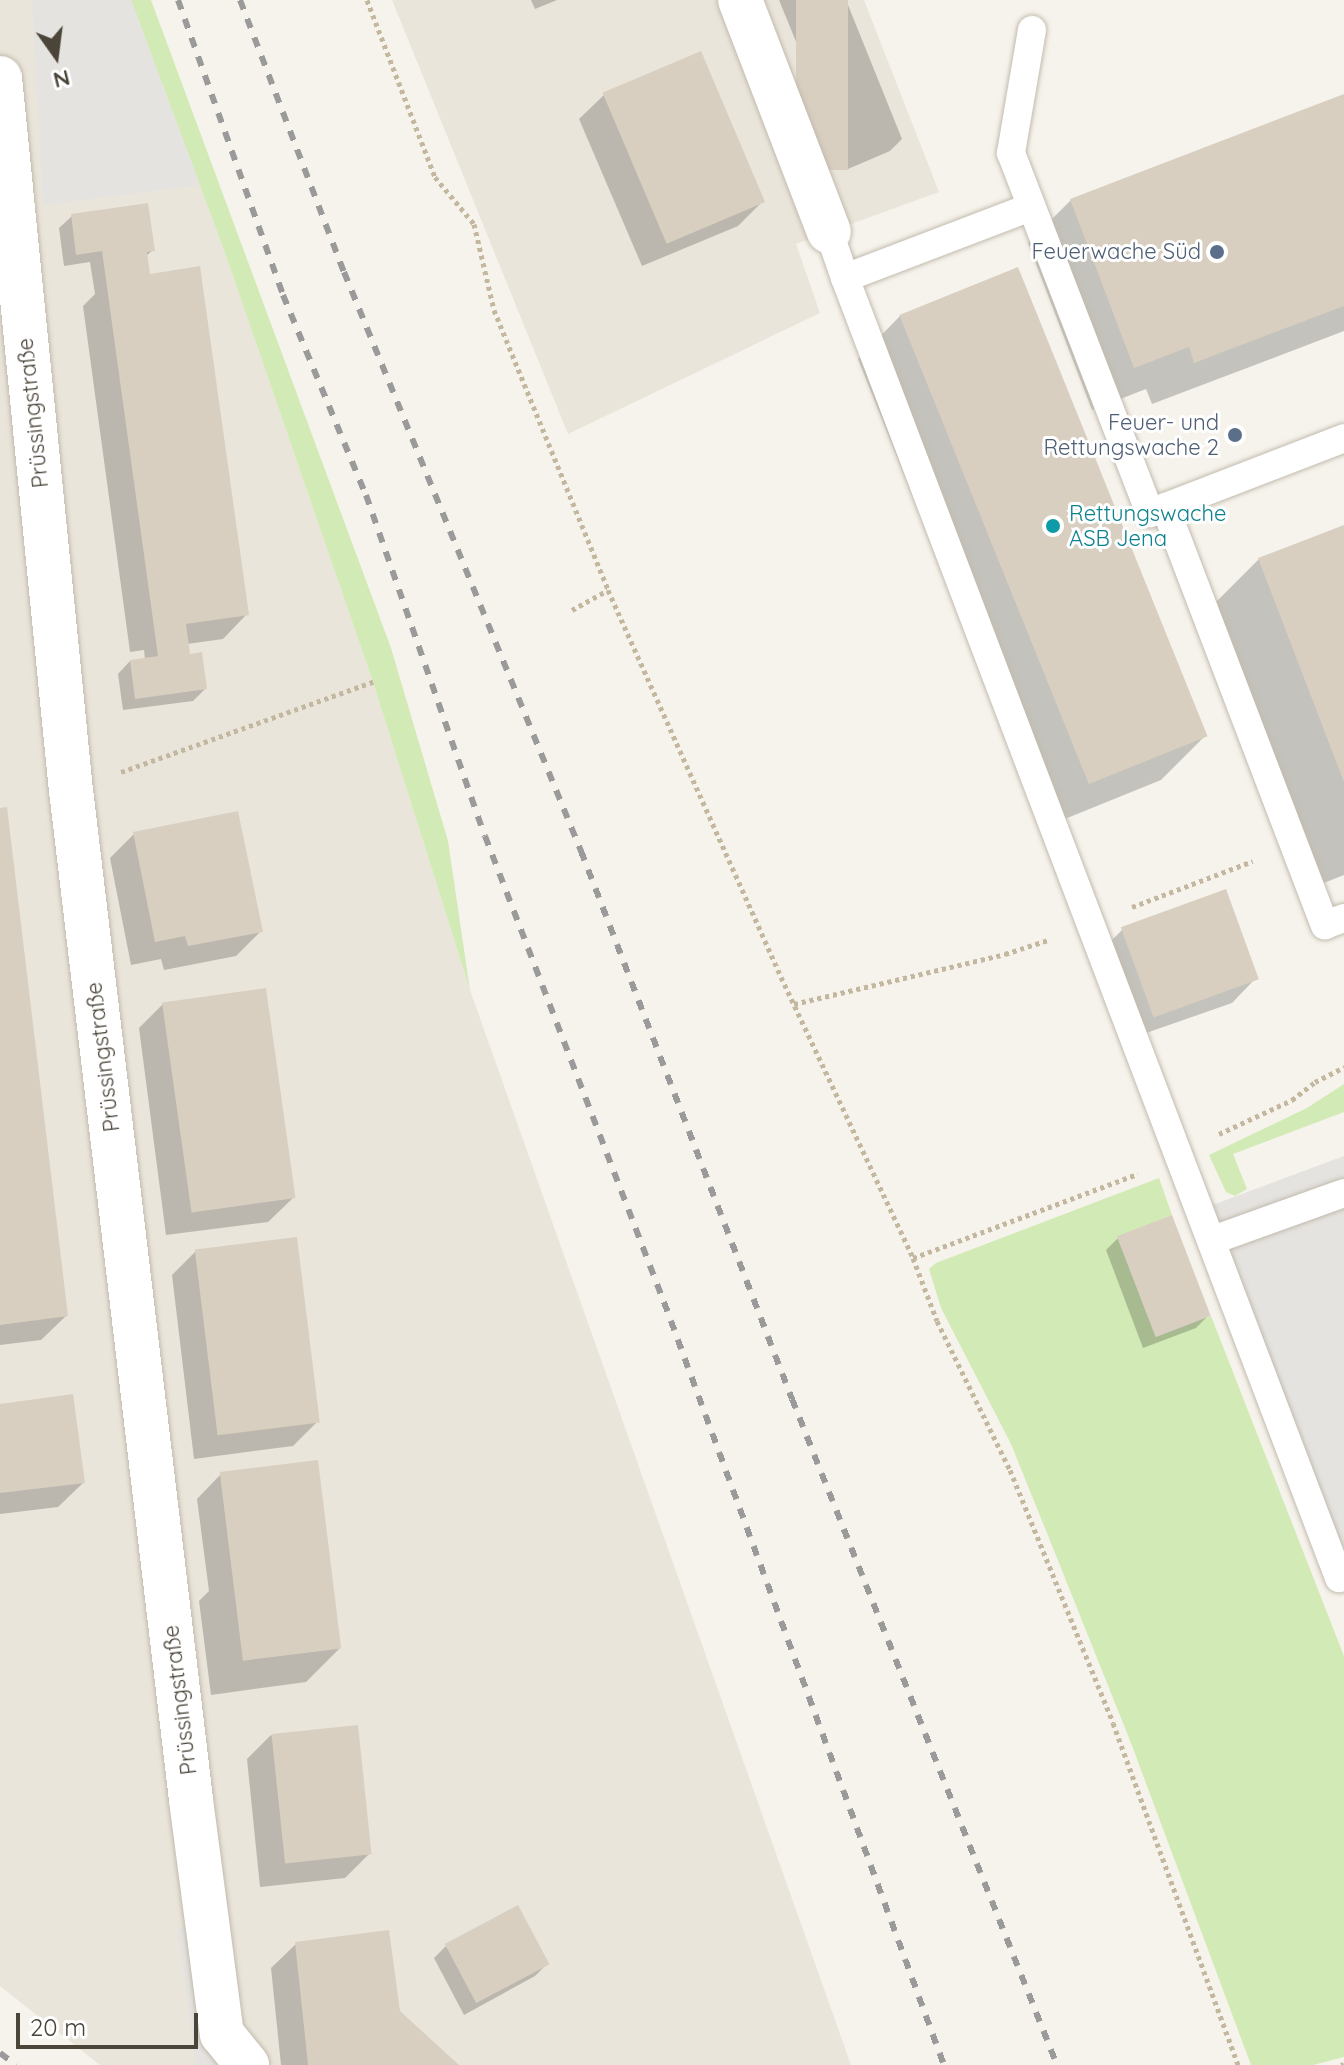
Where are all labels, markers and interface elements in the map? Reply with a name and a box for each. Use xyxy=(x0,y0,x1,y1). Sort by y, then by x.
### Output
north arrow xyxy=(16,16,96,96)
text: N xyxy=(51,64,73,95)
place label: Feuerwache Süd xyxy=(1031,239,1201,265)
marker: Feuerwache Süd xyxy=(1208,243,1226,261)
street label: Prüssingstraße xyxy=(12,337,54,489)
place label: Feuer- und Rettungswache 2 xyxy=(1043,409,1219,460)
marker: Feuer- und Rettungswache 2 xyxy=(1226,426,1244,444)
place label: Rettungswache ASB Jena xyxy=(1069,500,1226,552)
marker: Rettungswache ASB Jena xyxy=(1044,517,1062,535)
street label: Prüssingstraße xyxy=(81,981,125,1133)
street label: Prüssingstraße xyxy=(158,1624,202,1776)
scale bar xyxy=(20,1997,202,2047)
text: 20 m xyxy=(30,2012,86,2042)

